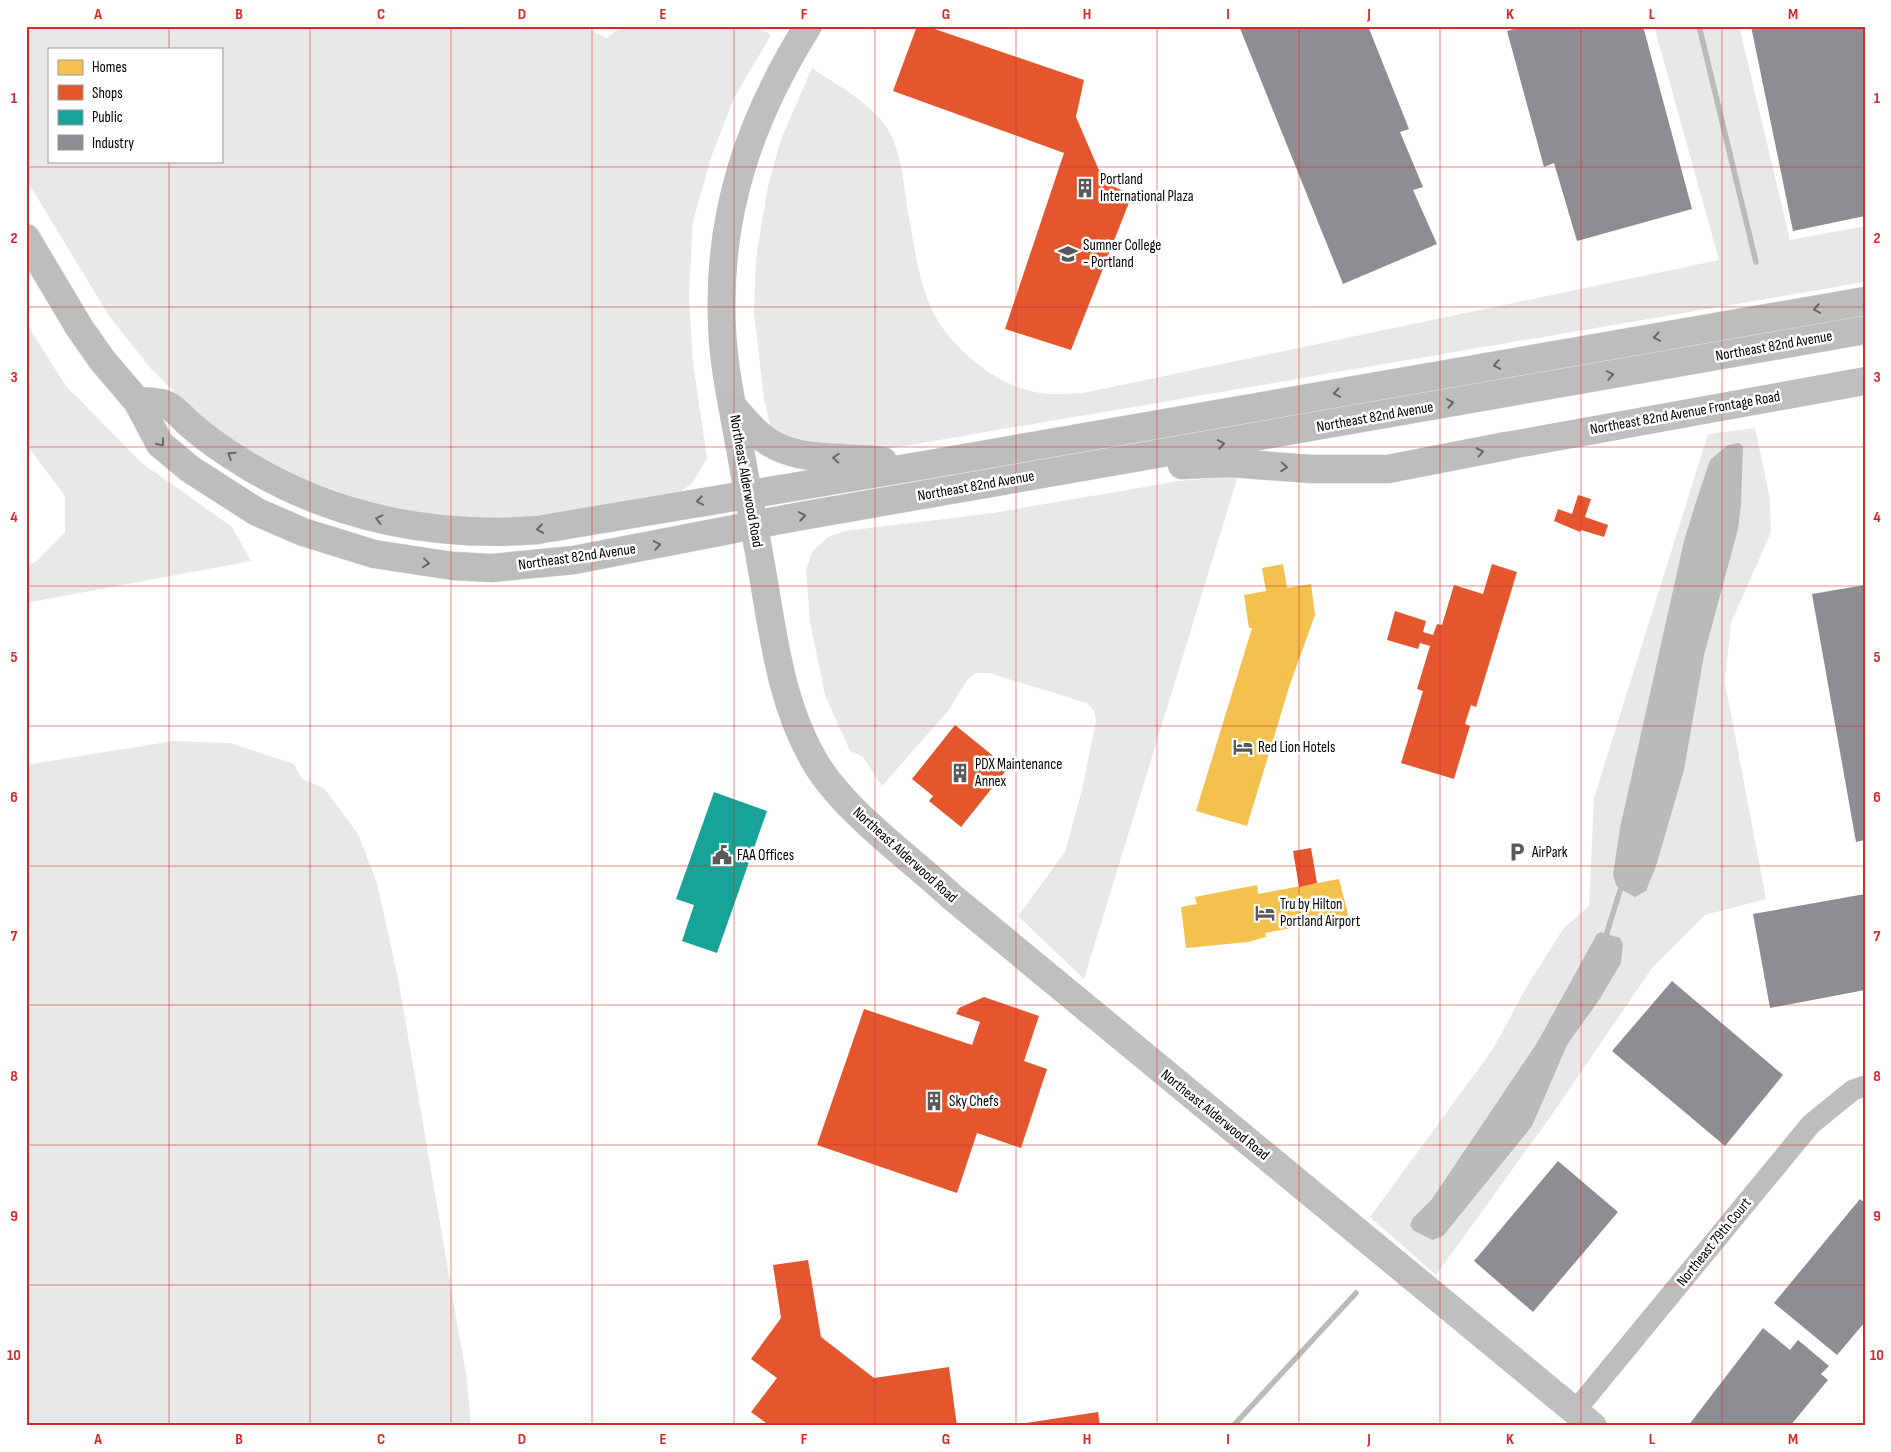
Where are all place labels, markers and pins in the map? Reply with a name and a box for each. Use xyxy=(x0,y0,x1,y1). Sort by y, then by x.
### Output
place label: Portland International Plaza xyxy=(1100,170,1194,206)
building icon: Portland International Plaza xyxy=(1074,177,1096,199)
place label: Sumner College - Portland xyxy=(1083,236,1161,272)
school or university icon: Sumner College - Portland xyxy=(1057,243,1079,265)
hotel icon: Red Lion Hotels xyxy=(1232,736,1254,758)
place label: Red Lion Hotels xyxy=(1258,738,1335,757)
place label: PDX Maintenance Annex xyxy=(974,755,1062,791)
building icon: PDX Maintenance Annex xyxy=(949,762,971,784)
parking icon: AirPark xyxy=(1506,841,1528,863)
place label: AirPark xyxy=(1531,843,1568,862)
public building icon: FAA Offices xyxy=(711,844,733,866)
place label: FAA Offices xyxy=(737,846,794,865)
place label: Tru by Hilton Portland Airport xyxy=(1280,895,1361,931)
hotel icon: Tru by Hilton Portland Airport xyxy=(1254,902,1276,924)
building icon: Sky Chefs xyxy=(923,1090,945,1112)
place label: Sky Chefs xyxy=(949,1092,999,1111)

